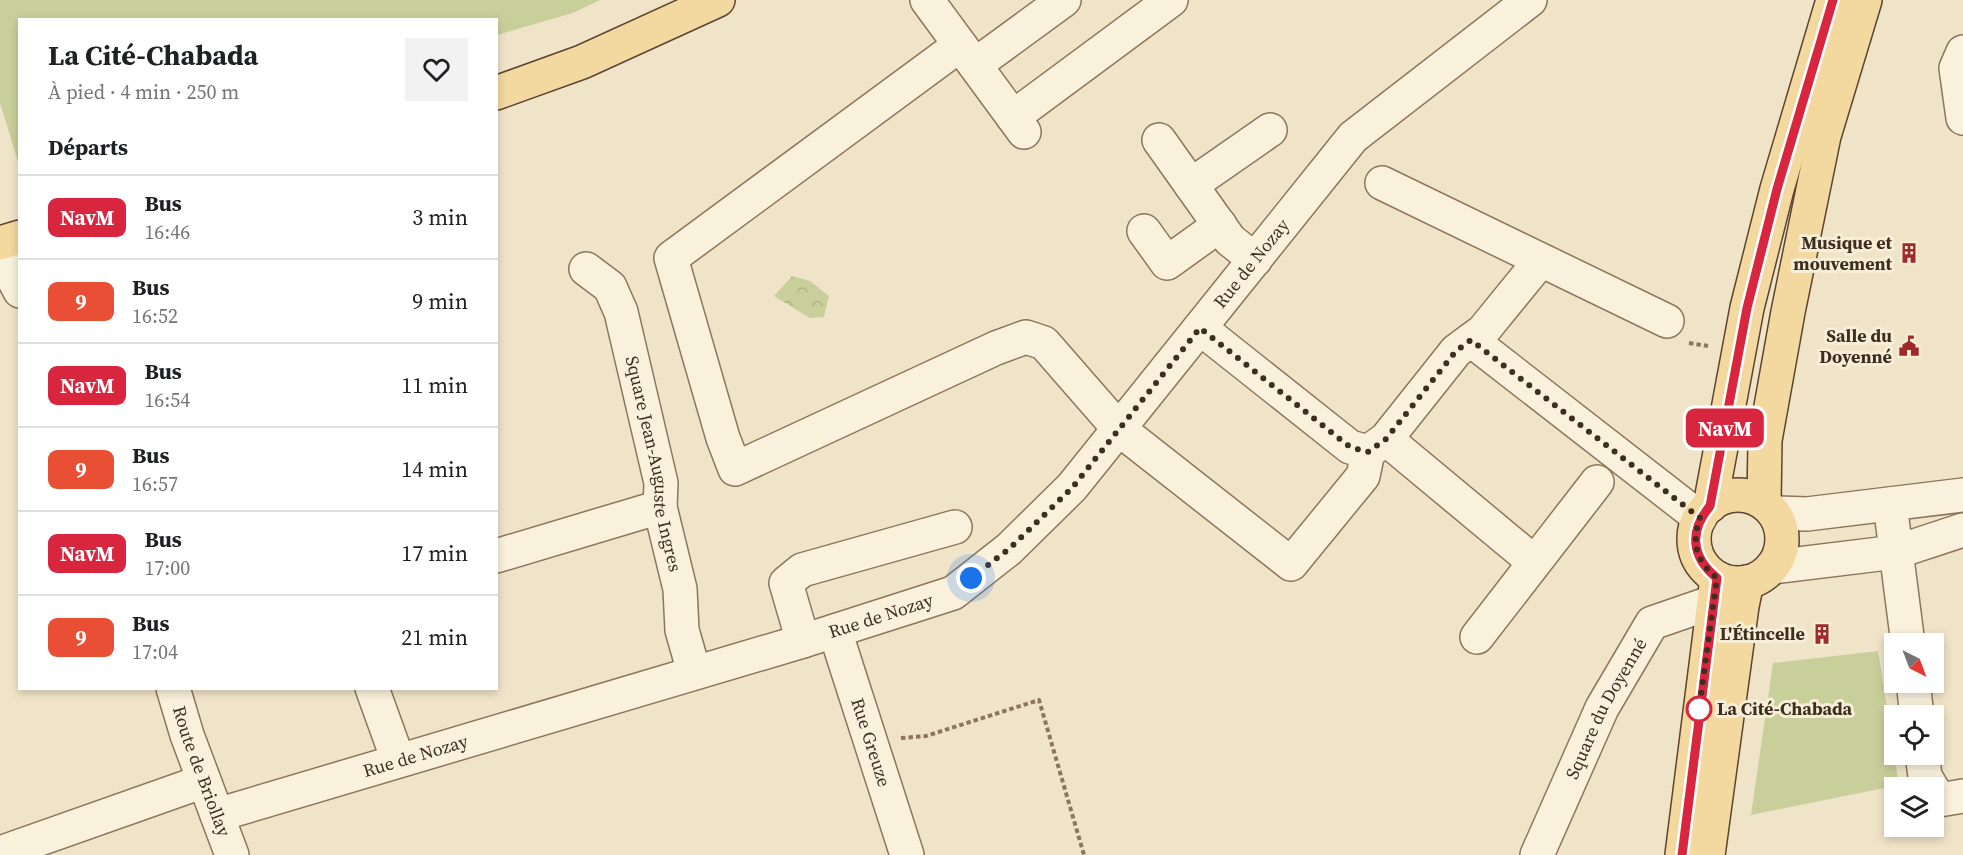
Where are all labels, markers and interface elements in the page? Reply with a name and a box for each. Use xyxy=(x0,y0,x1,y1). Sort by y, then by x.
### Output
text: La Cité-Chabada xyxy=(48,36,258,74)
button: heart xyxy=(405,38,468,101)
text: À pied · 4 min · 250 m xyxy=(48,78,239,106)
text: Départs xyxy=(48,132,128,162)
text: Bus xyxy=(144,188,182,218)
text: 3 min xyxy=(412,202,468,232)
text: NavM xyxy=(60,203,114,232)
street label: Rue de Nozay xyxy=(1207,213,1295,313)
text: 16:46 xyxy=(144,218,190,246)
place label: Musique et mouvement xyxy=(1793,230,1893,276)
building icon: Musique et mouvement xyxy=(1897,241,1921,265)
text: Bus xyxy=(132,272,169,302)
text: 9 min xyxy=(412,286,468,316)
text: 9 xyxy=(75,287,87,316)
text: 16:52 xyxy=(132,302,178,330)
place label: Salle du Doyenné xyxy=(1819,323,1892,369)
public building icon: Salle du Doyenné xyxy=(1897,334,1921,358)
street label: Square Jean-Auguste Ingres xyxy=(620,353,688,574)
text: Bus xyxy=(144,356,182,386)
text: 11 min xyxy=(401,370,468,400)
text: NavM xyxy=(60,371,114,400)
text: 16:54 xyxy=(144,386,190,414)
line badge: NavM xyxy=(1683,408,1767,448)
text: NavM xyxy=(1698,414,1752,443)
text: Bus xyxy=(132,440,169,470)
text: 14 min xyxy=(401,454,468,484)
text: 9 xyxy=(75,455,87,484)
text: 16:57 xyxy=(132,470,178,498)
text: Bus xyxy=(144,524,182,554)
text: 17 min xyxy=(401,538,468,568)
text: NavM xyxy=(60,539,114,568)
text: 17:00 xyxy=(144,554,190,582)
your location xyxy=(956,563,986,593)
street label: Rue de Nozay xyxy=(825,587,937,644)
text: Bus xyxy=(132,608,169,638)
place label: L'Étincelle xyxy=(1720,621,1805,646)
text: 21 min xyxy=(401,622,468,652)
building icon: L'Étincelle xyxy=(1810,622,1834,646)
text: 9 xyxy=(75,623,87,652)
street label: Square du Doyenné xyxy=(1559,633,1653,783)
north arrow xyxy=(1884,633,1944,693)
map controls xyxy=(1884,633,1944,837)
text: 17:04 xyxy=(132,638,178,666)
street label: Rue Greuze xyxy=(845,695,897,790)
marker: La Cité-Chabada xyxy=(1686,696,1712,722)
place label: La Cité-Chabada xyxy=(1717,696,1853,721)
street label: Route de Briollay xyxy=(167,703,237,841)
button: locate xyxy=(1884,705,1944,765)
street label: Rue de Nozay xyxy=(360,728,471,783)
button: layers xyxy=(1884,777,1944,837)

